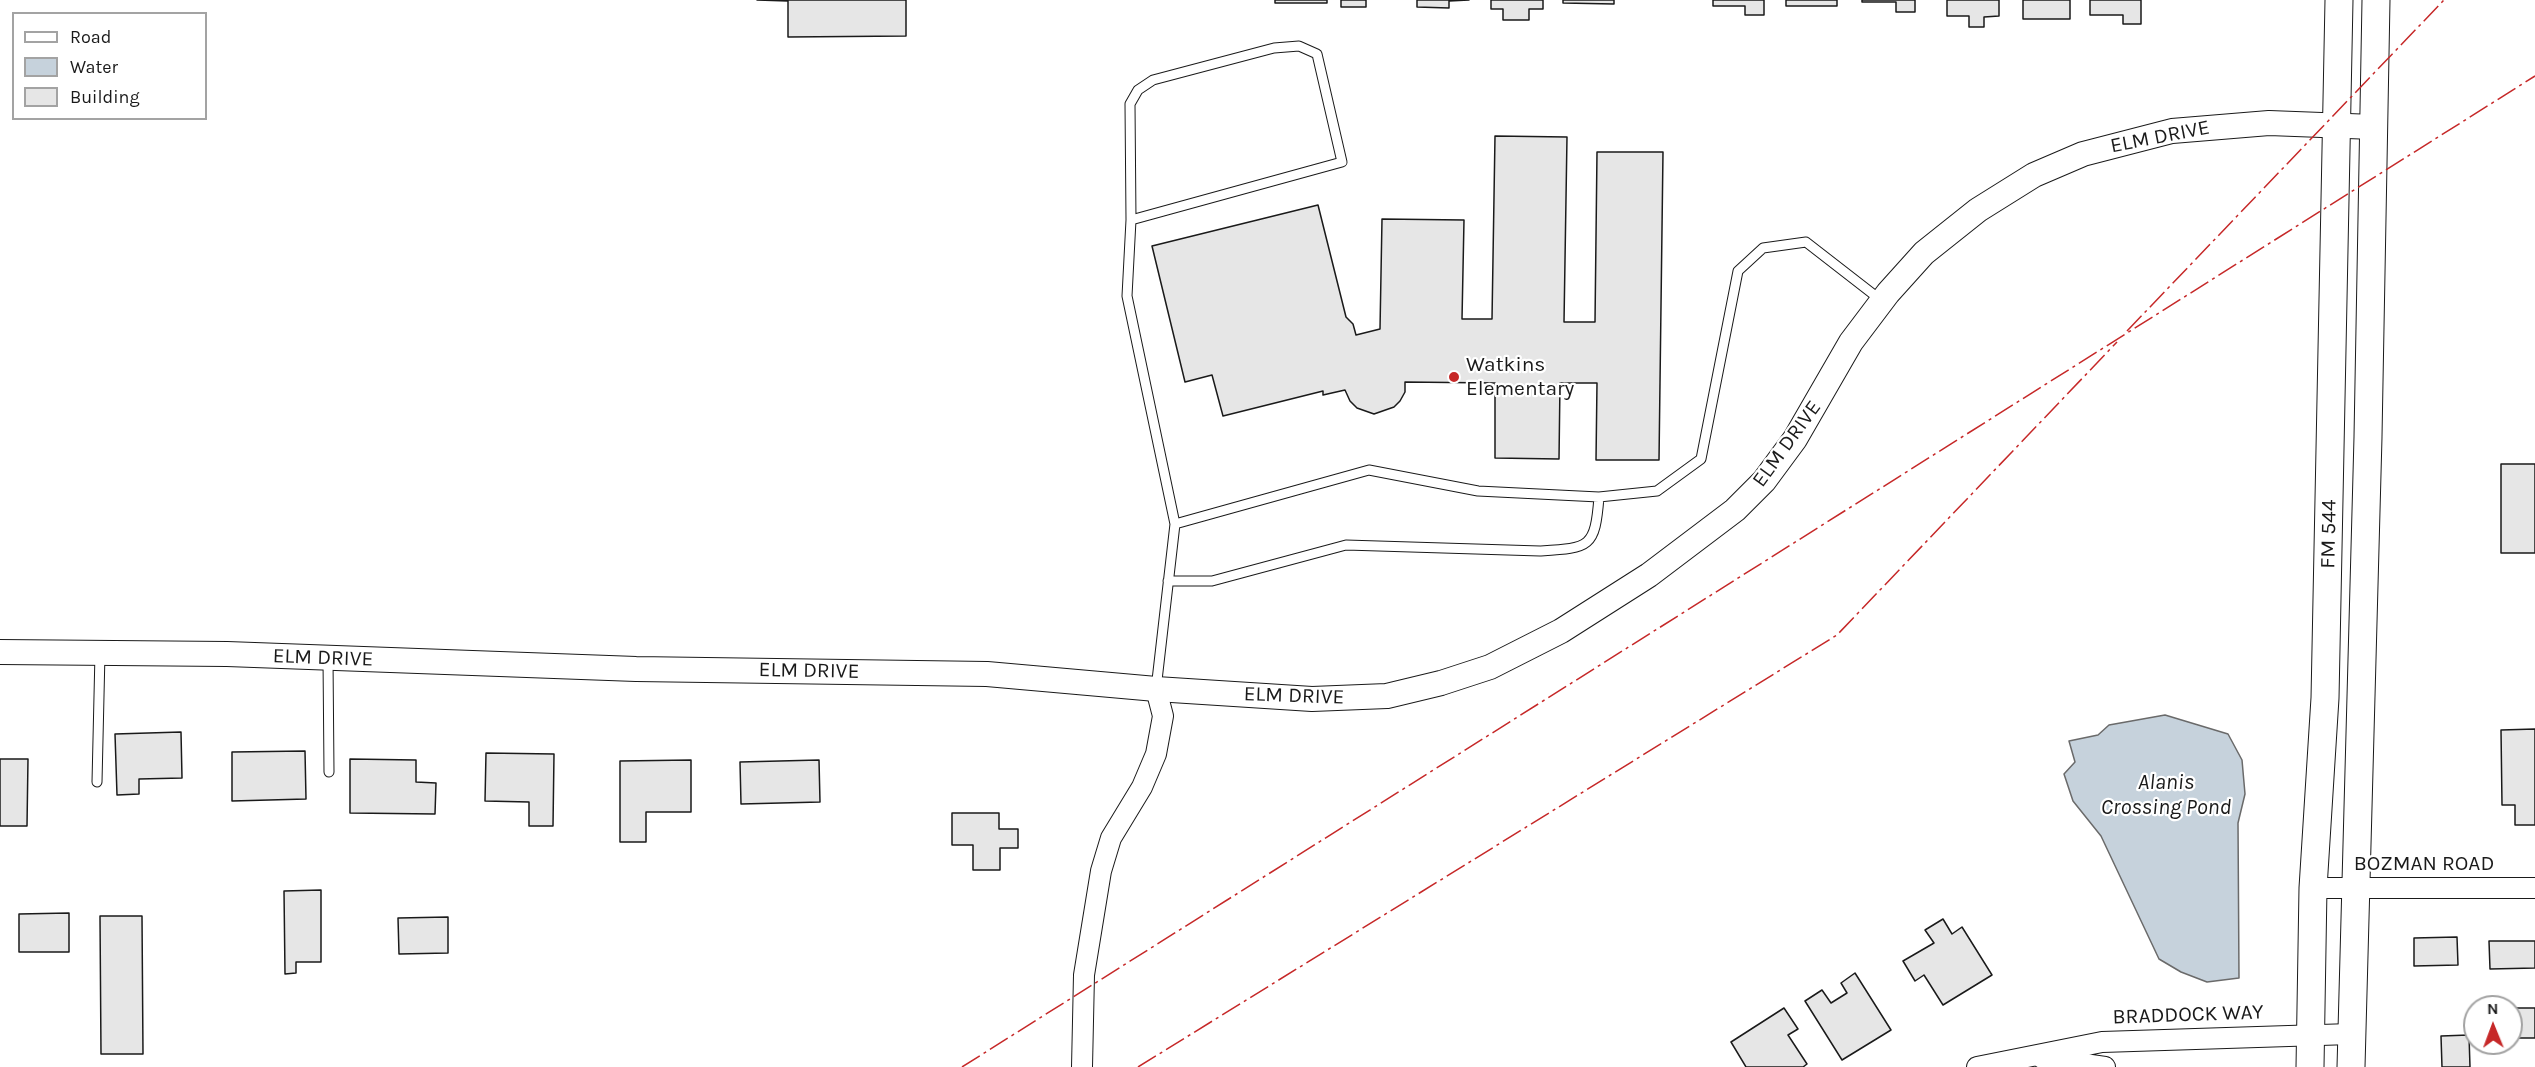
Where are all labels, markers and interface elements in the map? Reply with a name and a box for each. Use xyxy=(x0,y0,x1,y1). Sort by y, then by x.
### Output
legend xyxy=(12,12,207,120)
text: Road xyxy=(70,26,111,48)
text: Water xyxy=(70,56,118,78)
text: Building xyxy=(70,86,140,108)
street label: ELM DRIVE xyxy=(2108,115,2212,159)
place label: Watkins Elementary xyxy=(1466,352,1574,402)
marker: Watkins Elementary xyxy=(1447,370,1461,384)
street label: ELM DRIVE xyxy=(1747,396,1827,492)
street label: FM 544 xyxy=(2316,499,2342,569)
street label: ELM DRIVE xyxy=(272,644,374,672)
street label: ELM DRIVE xyxy=(758,658,860,684)
street label: ELM DRIVE xyxy=(1243,682,1345,710)
water label: Alanis Crossing Pond xyxy=(2101,770,2231,822)
street label: BOZMAN ROAD xyxy=(2354,851,2494,877)
north arrow xyxy=(2463,995,2523,1055)
text: N xyxy=(2487,999,2499,1018)
street label: BRADDOCK WAY xyxy=(2112,1000,2264,1030)

